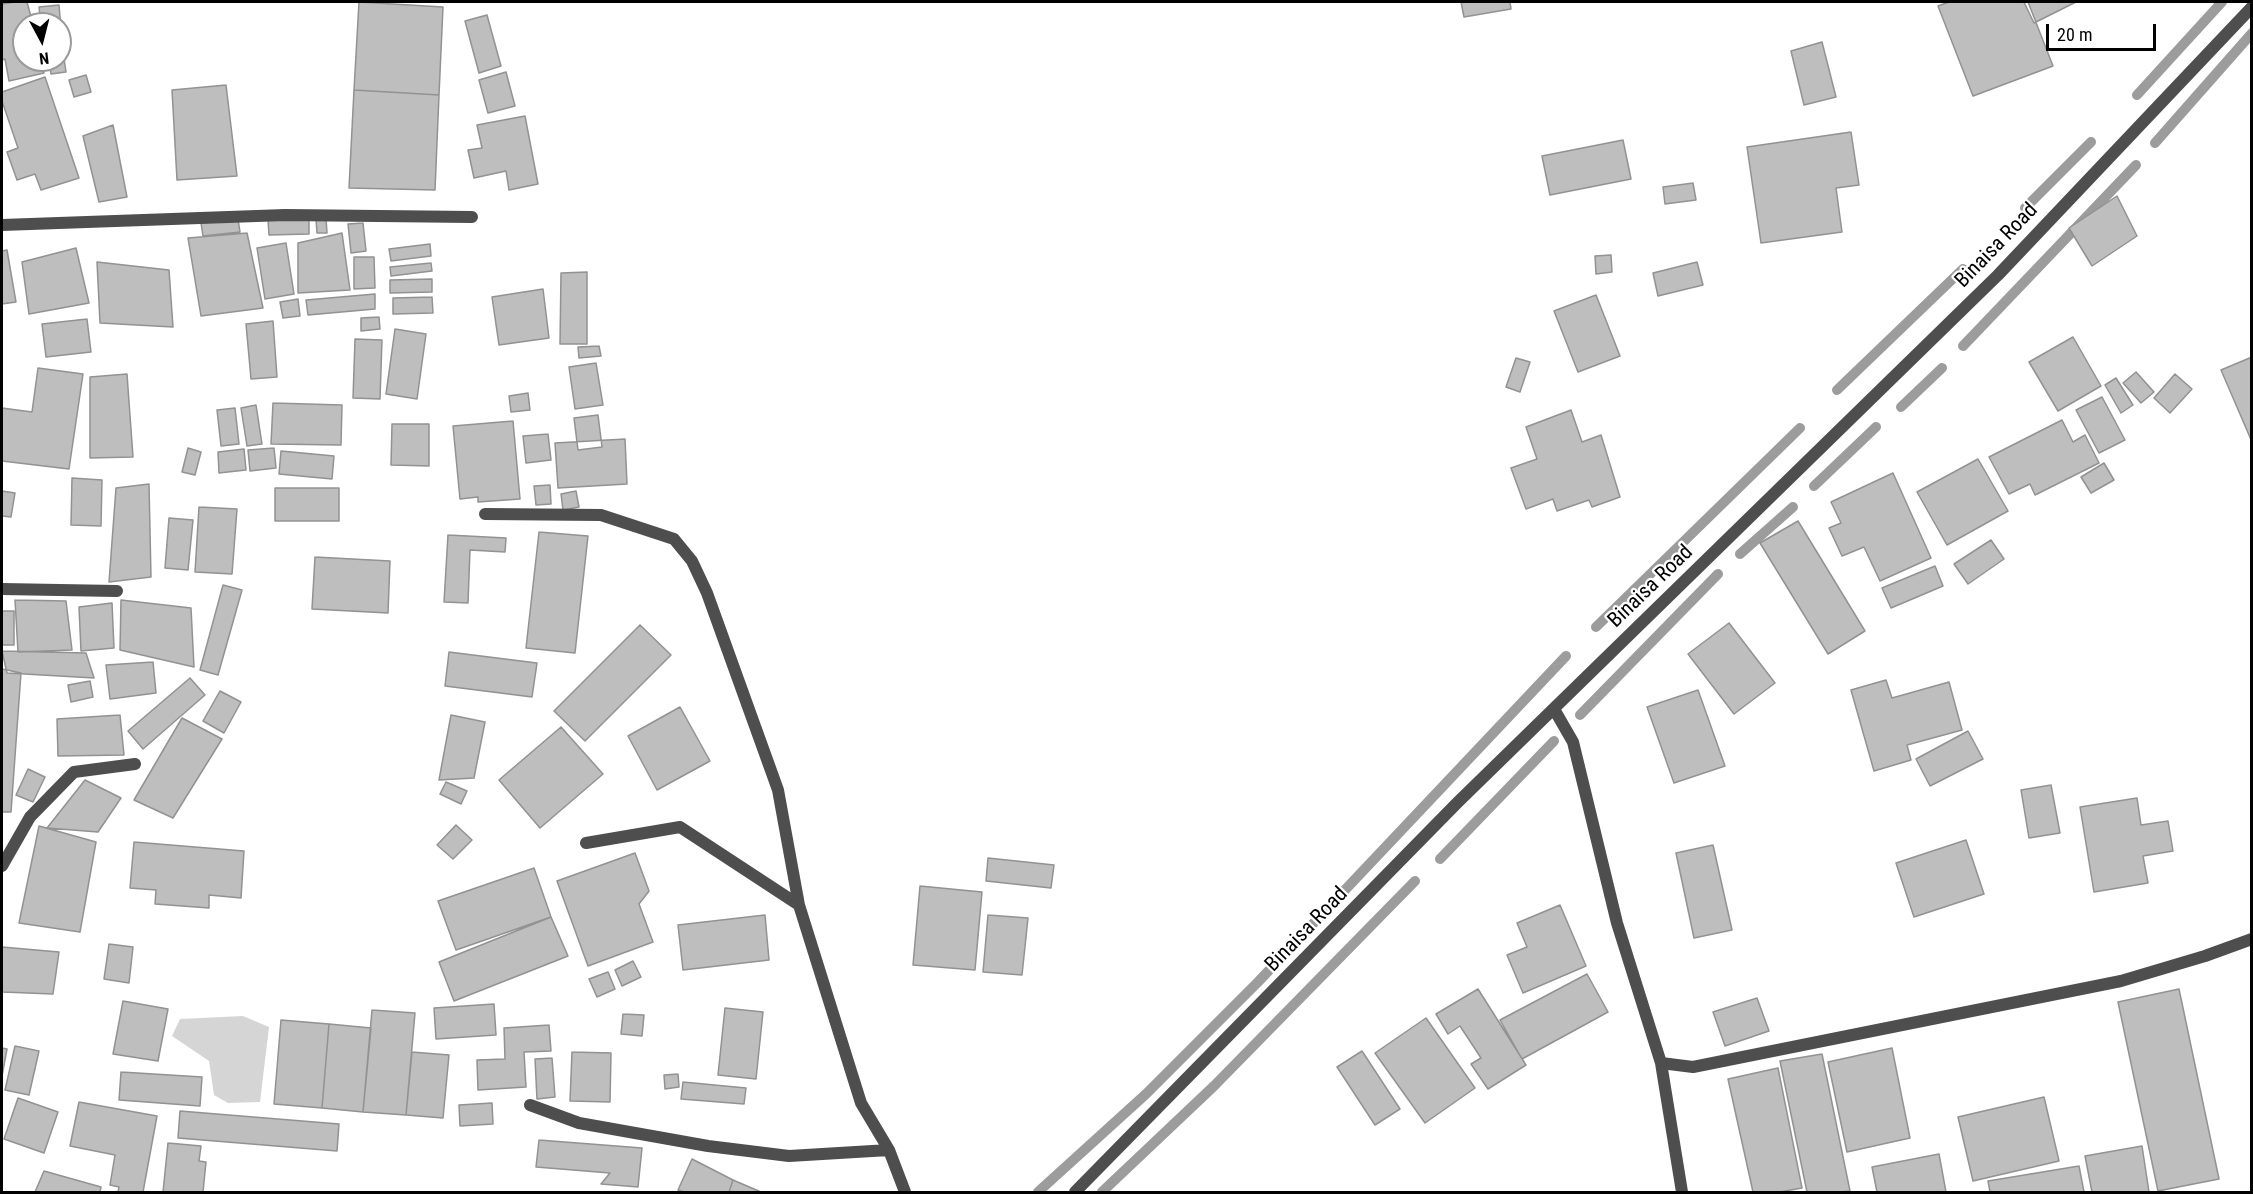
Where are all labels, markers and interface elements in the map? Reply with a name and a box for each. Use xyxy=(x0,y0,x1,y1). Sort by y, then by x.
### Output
north arrow xyxy=(12,12,72,72)
scale bar xyxy=(2049,12,2158,50)
text: 20 m xyxy=(2057,24,2092,45)
text: N xyxy=(38,48,50,68)
street label: Binaisa Road xyxy=(1950,198,2044,294)
street label: Binaisa Road xyxy=(1603,540,1699,634)
street label: Binaisa Road xyxy=(1260,882,1354,978)

